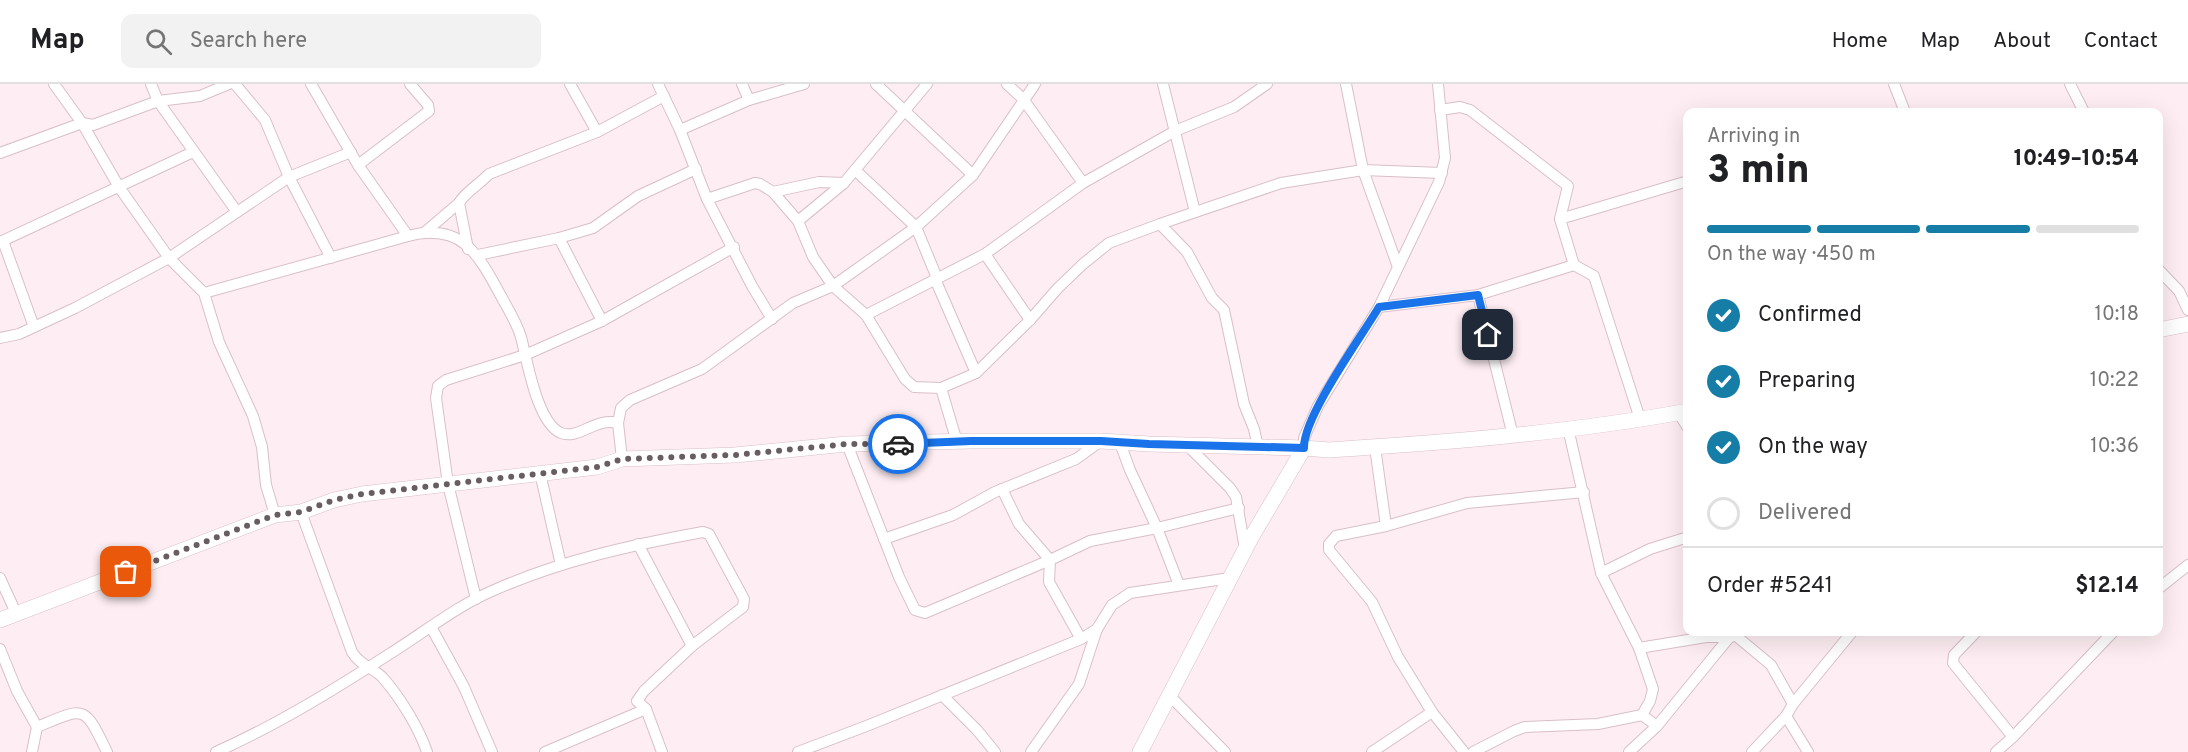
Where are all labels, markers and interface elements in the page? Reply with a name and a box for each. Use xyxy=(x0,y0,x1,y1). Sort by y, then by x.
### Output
search box xyxy=(121,14,541,68)
text: Map xyxy=(30,23,85,59)
icon: search xyxy=(142,25,175,58)
text: Search here xyxy=(190,28,307,55)
text: Home xyxy=(1832,28,1888,55)
text: Map xyxy=(1921,28,1960,55)
text: About xyxy=(1993,28,2051,55)
text: Contact xyxy=(2084,28,2158,55)
text: Arriving in xyxy=(1707,124,1800,150)
text: 10:49–10:54 xyxy=(2014,146,2139,173)
text: 3 min xyxy=(1707,148,1810,197)
text: On the way · 450 m xyxy=(1707,242,1876,268)
icon: check xyxy=(1707,299,1740,332)
text: Confirmed xyxy=(1758,302,1862,329)
text: 10:18 xyxy=(2095,302,2139,328)
pin xyxy=(1462,309,1513,360)
icon: home xyxy=(1471,318,1504,351)
icon: check xyxy=(1707,365,1740,398)
text: Preparing xyxy=(1758,368,1856,395)
text: 10:22 xyxy=(2090,368,2139,394)
courier xyxy=(868,414,928,474)
icon: car xyxy=(882,428,915,461)
icon: check xyxy=(1707,431,1740,464)
text: On the way xyxy=(1758,434,1868,461)
text: 10:36 xyxy=(2090,434,2139,460)
text: Delivered xyxy=(1758,500,1852,527)
pin xyxy=(100,546,151,597)
icon: bag xyxy=(109,555,142,588)
text: Order #5241 xyxy=(1707,573,1833,600)
text: $12.14 xyxy=(2075,573,2139,600)

